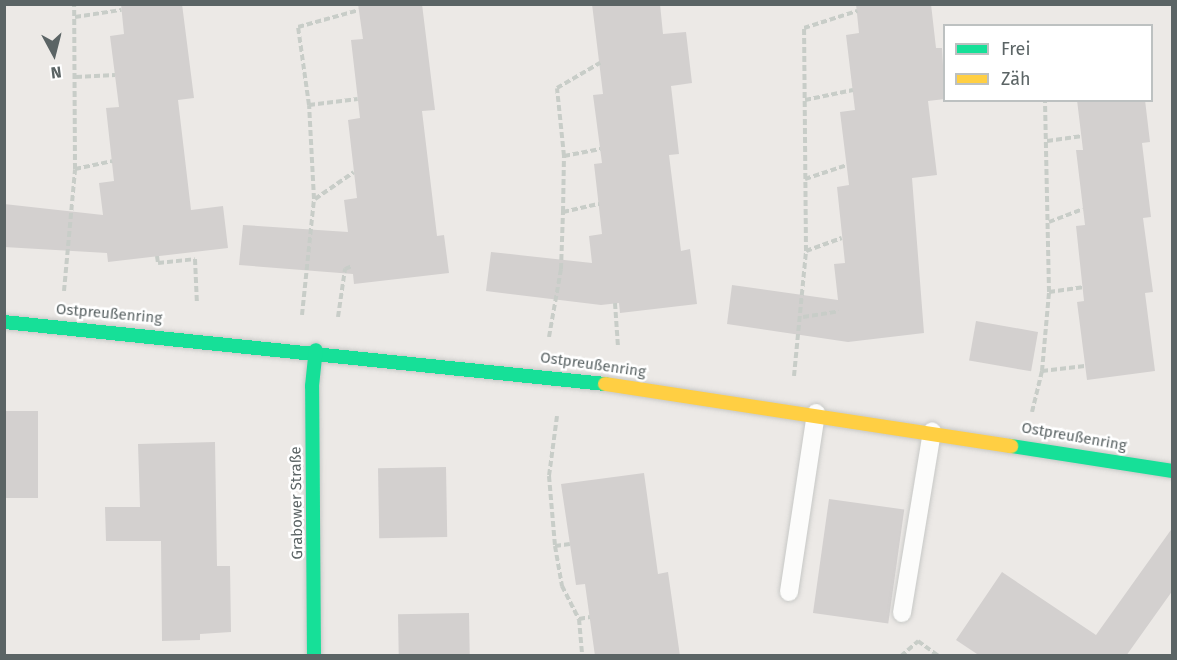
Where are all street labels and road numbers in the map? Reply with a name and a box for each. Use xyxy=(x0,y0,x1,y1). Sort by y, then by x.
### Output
street label: Ostpreußenring xyxy=(55,300,163,328)
street label: Ostpreußenring xyxy=(539,349,647,381)
street label: Ostpreußenring xyxy=(1020,419,1128,455)
street label: Grabower Straße xyxy=(287,446,307,560)

